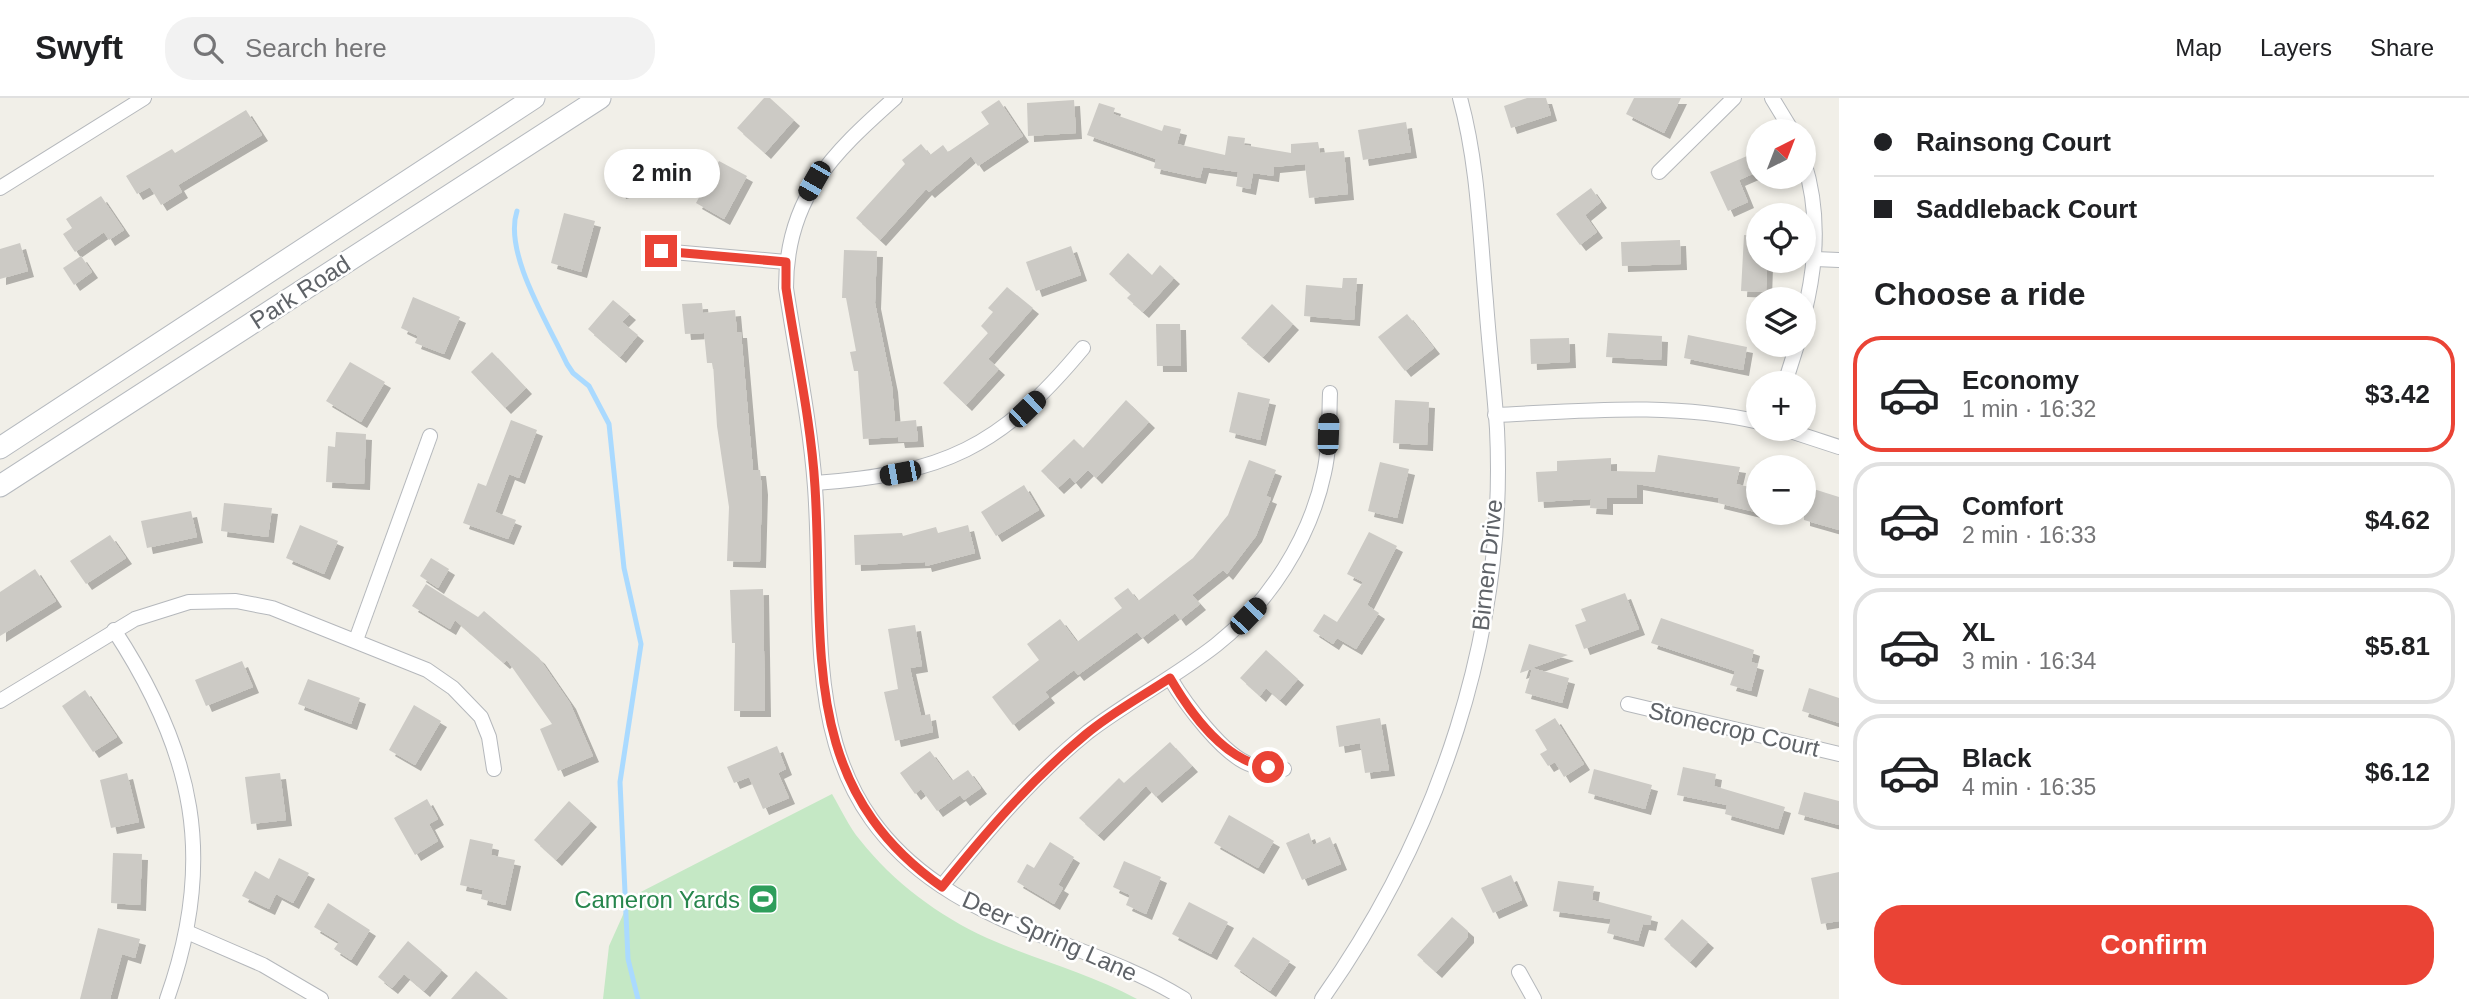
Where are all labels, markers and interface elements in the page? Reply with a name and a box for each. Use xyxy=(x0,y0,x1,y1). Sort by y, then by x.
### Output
search box xyxy=(165,17,655,80)
text: Swyft xyxy=(35,29,123,66)
icon: search xyxy=(189,29,227,67)
text: Search here xyxy=(245,33,387,63)
text: Map xyxy=(2175,34,2222,61)
text: Layers xyxy=(2260,34,2332,61)
text: Share xyxy=(2370,34,2434,61)
north arrow xyxy=(1746,119,1816,189)
map controls xyxy=(1746,119,1816,525)
text: Rainsong Court xyxy=(1916,127,2111,157)
callout: 2 min xyxy=(603,150,719,198)
car xyxy=(795,158,834,204)
text: 2 min xyxy=(632,160,692,186)
text: Saddleback Court xyxy=(1916,194,2137,224)
button: locate xyxy=(1746,203,1816,273)
route end xyxy=(645,235,677,267)
street label: Park Road xyxy=(245,250,355,334)
text: Choose a ride xyxy=(1874,276,2086,312)
button: layers xyxy=(1746,287,1816,357)
icon: car xyxy=(1878,363,1941,426)
text: Economy xyxy=(1962,365,2079,395)
button: + xyxy=(1746,371,1816,441)
text: $3.42 xyxy=(2365,379,2430,409)
car xyxy=(1005,387,1050,431)
text: 1 min · 16:32 xyxy=(1962,396,2096,422)
car xyxy=(1317,413,1340,455)
button: − xyxy=(1746,455,1816,525)
car xyxy=(878,459,923,487)
icon: car xyxy=(1878,489,1941,552)
text: Comfort xyxy=(1962,491,2063,521)
street label: Birnen Drive xyxy=(1467,498,1507,632)
text: $4.62 xyxy=(2365,505,2430,535)
text: 2 min · 16:33 xyxy=(1962,522,2096,548)
car xyxy=(1226,594,1271,638)
icon: car xyxy=(1878,615,1941,678)
text: XL xyxy=(1962,617,1995,647)
text: $5.81 xyxy=(2365,631,2430,661)
text: 3 min · 16:34 xyxy=(1962,648,2096,674)
street label: Stonecrop Court xyxy=(1646,696,1822,762)
icon: car xyxy=(1878,741,1941,804)
text: Black xyxy=(1962,743,2031,773)
route start xyxy=(1252,751,1284,783)
text: $6.12 xyxy=(2365,757,2430,787)
text: 4 min · 16:35 xyxy=(1962,774,2096,800)
sports icon: Cameron Yards xyxy=(746,882,780,916)
street label: Deer Spring Lane xyxy=(959,885,1141,987)
place label: Cameron Yards xyxy=(574,886,740,913)
button: Confirm xyxy=(1874,905,2434,985)

